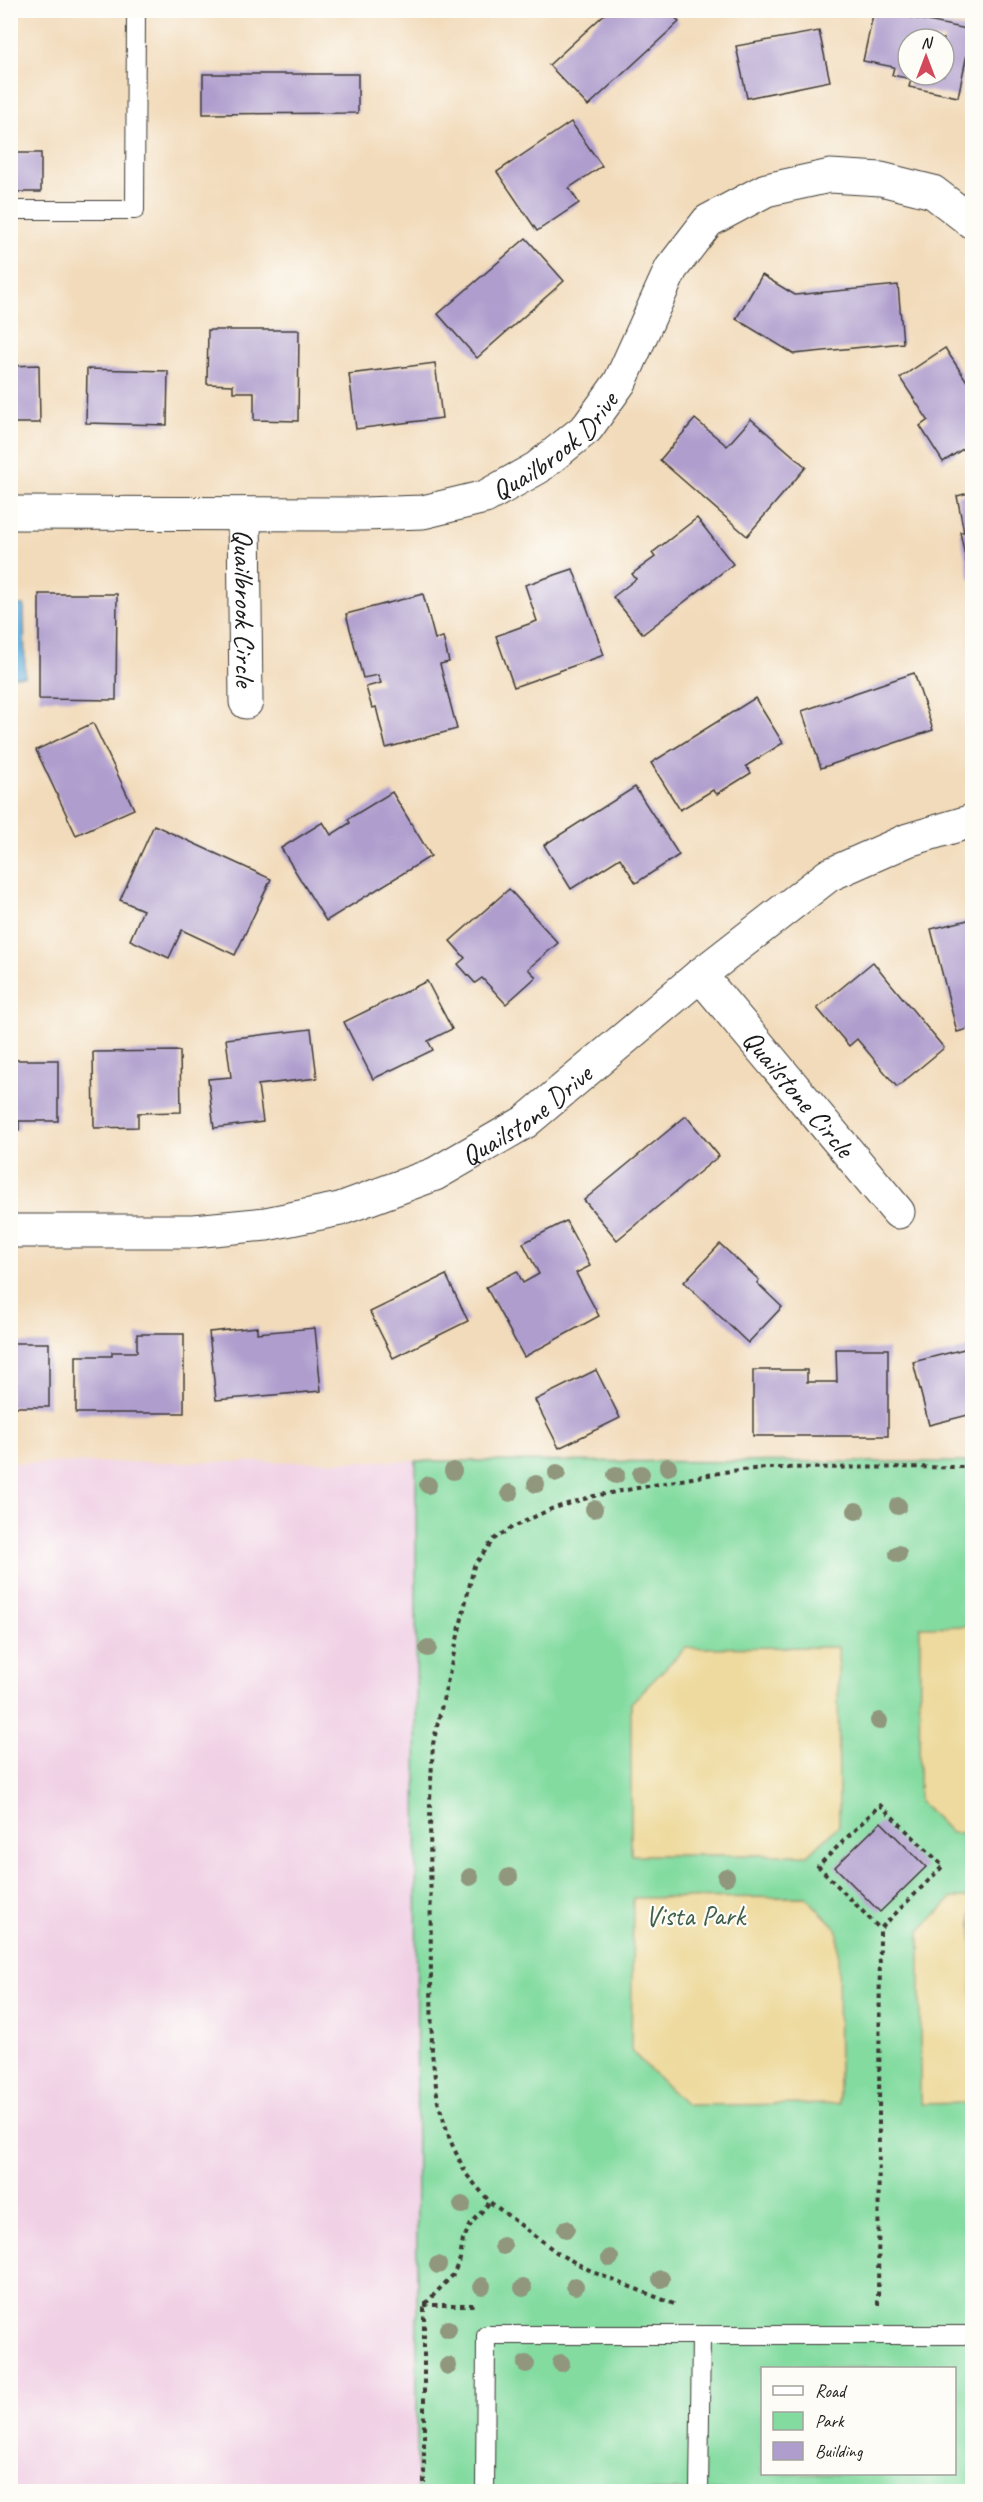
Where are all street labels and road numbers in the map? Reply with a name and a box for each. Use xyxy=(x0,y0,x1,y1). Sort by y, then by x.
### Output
street label: Quailbrook Drive xyxy=(485,383,627,508)
street label: Quailbrook Circle xyxy=(226,529,263,689)
street label: Quailstone Circle xyxy=(735,1023,863,1166)
street label: Quailstone Drive xyxy=(455,1055,600,1173)

